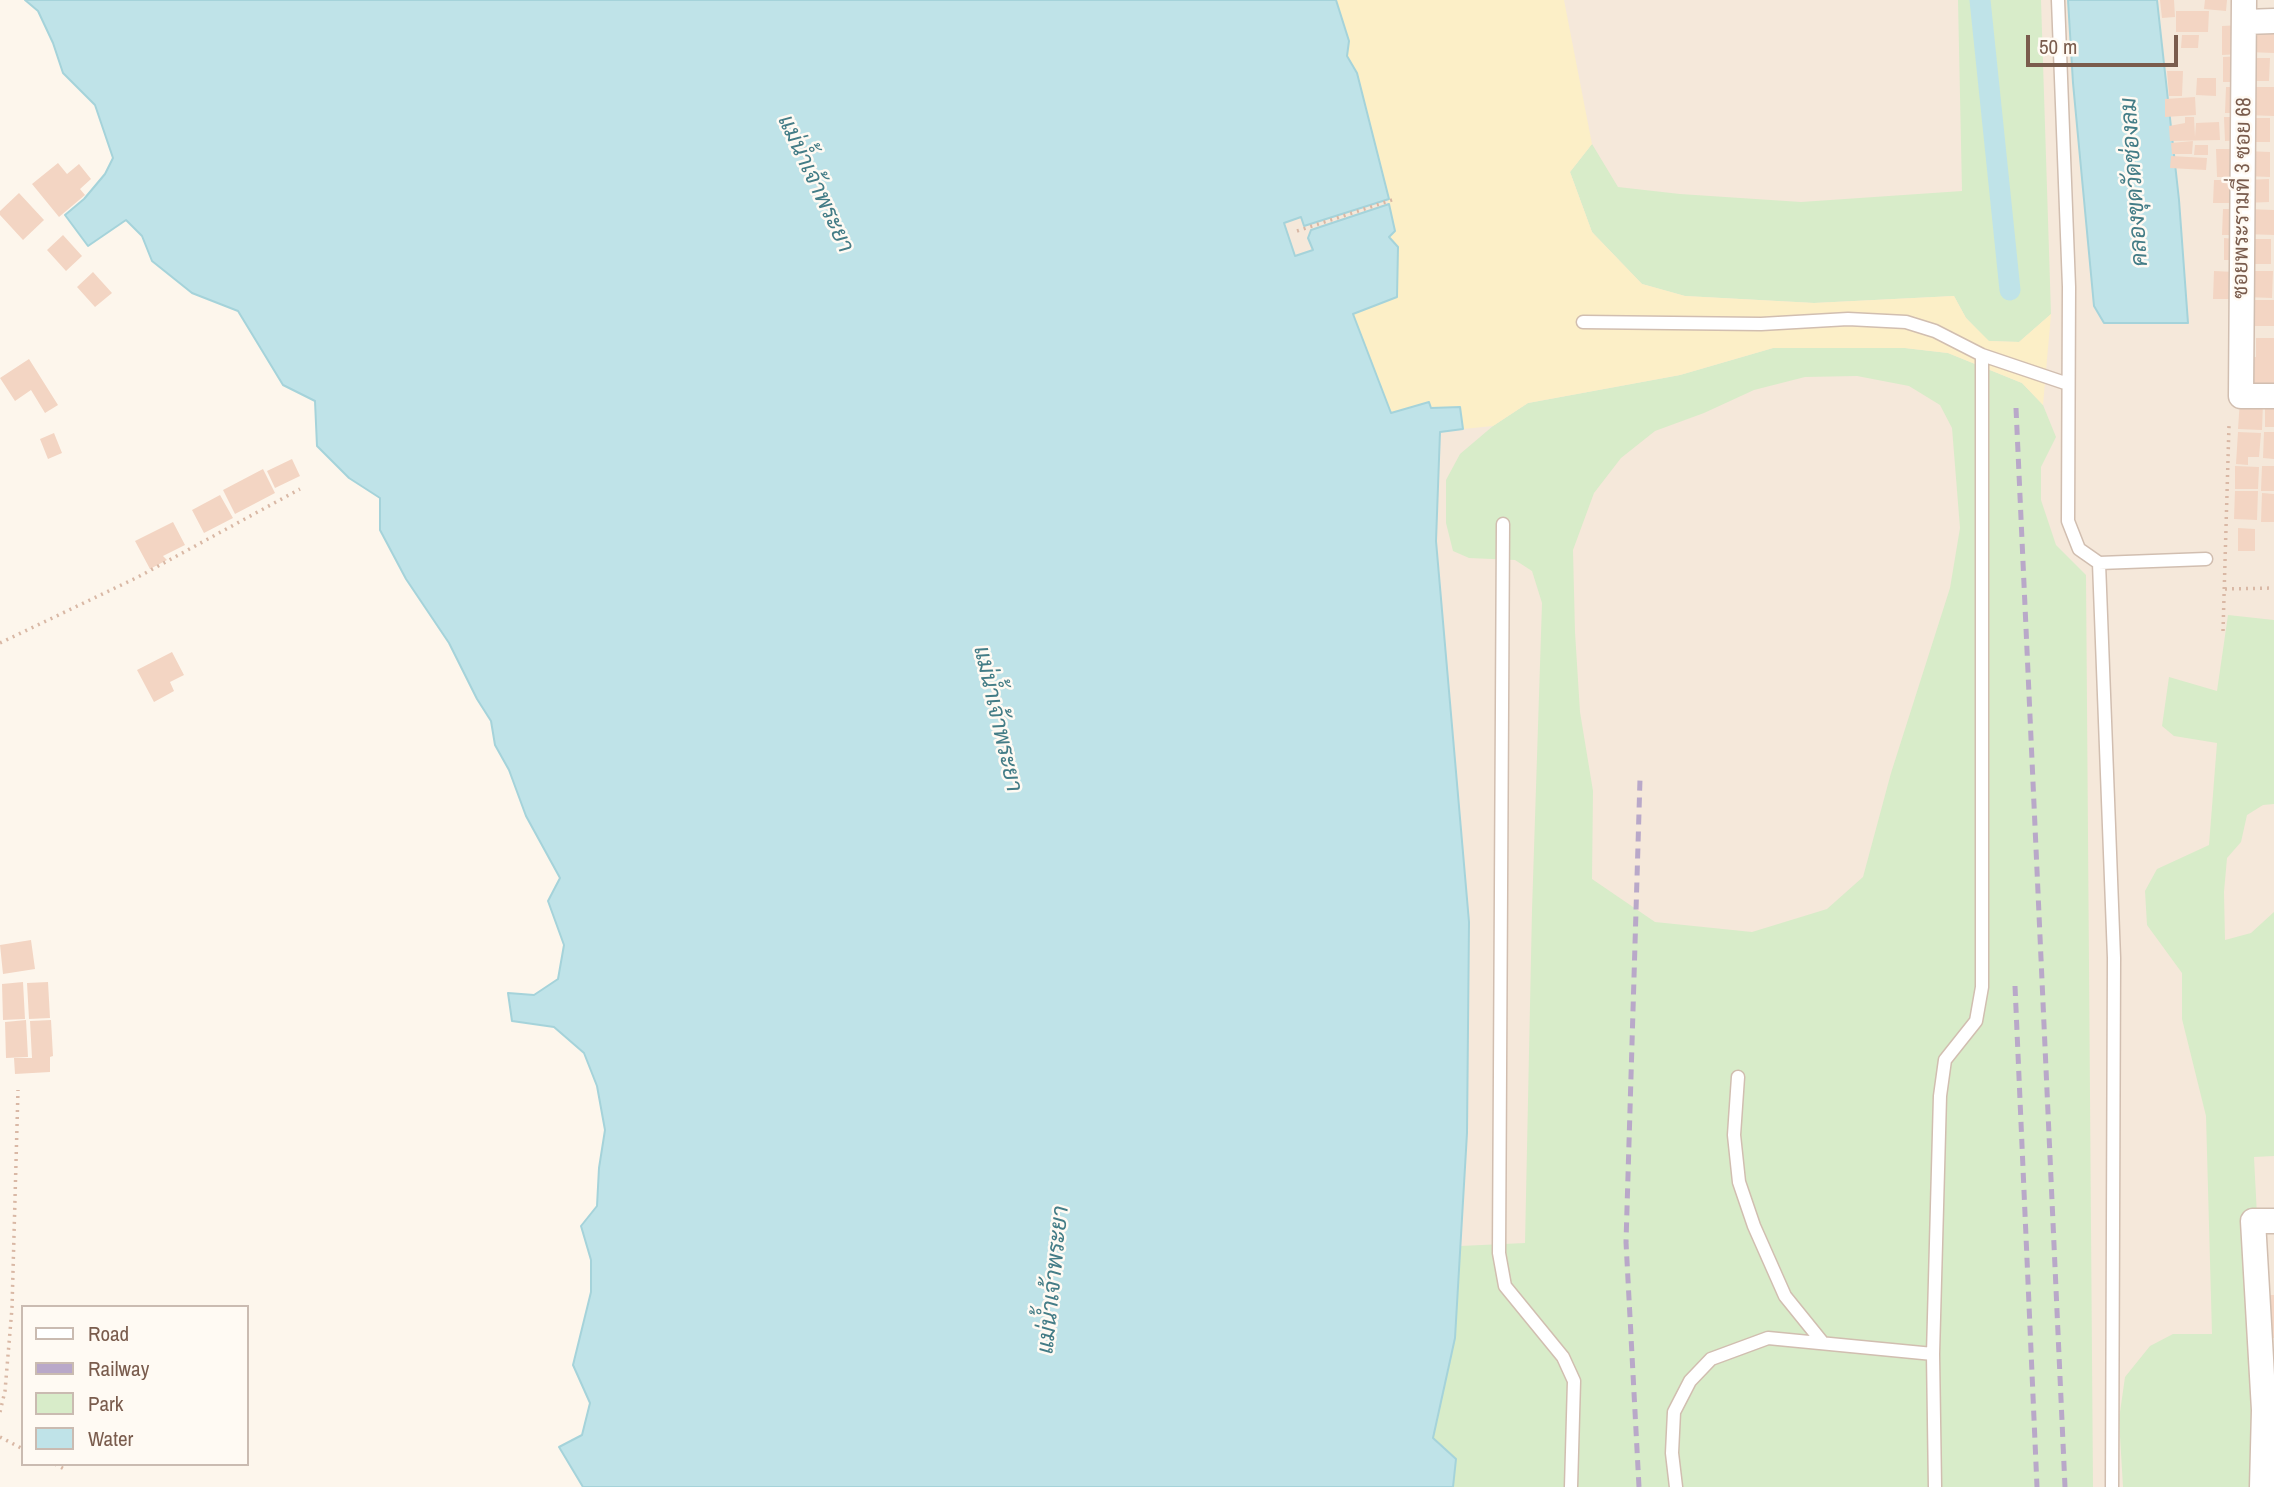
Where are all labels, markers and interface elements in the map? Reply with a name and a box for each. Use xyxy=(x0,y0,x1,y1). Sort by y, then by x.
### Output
scale bar xyxy=(2029,21,2181,65)
text: 50 m xyxy=(2039,32,2077,61)
water label: คลองขุดวัดช่องลม xyxy=(2115,97,2155,267)
street label: ซอยพระรามที่ 3 ซอย 68 xyxy=(2229,97,2257,299)
water label: แม่น้ำเจ้าพระยา xyxy=(771,111,859,257)
water label: แม่น้ำเจ้าพระยา xyxy=(967,643,1027,795)
water label: แม่น้ำเจ้าพระยา xyxy=(1033,1205,1075,1355)
legend xyxy=(21,1305,248,1466)
text: Road xyxy=(88,1319,129,1348)
text: Railway xyxy=(88,1354,149,1383)
text: Park xyxy=(88,1389,123,1418)
text: Water xyxy=(88,1424,133,1453)

